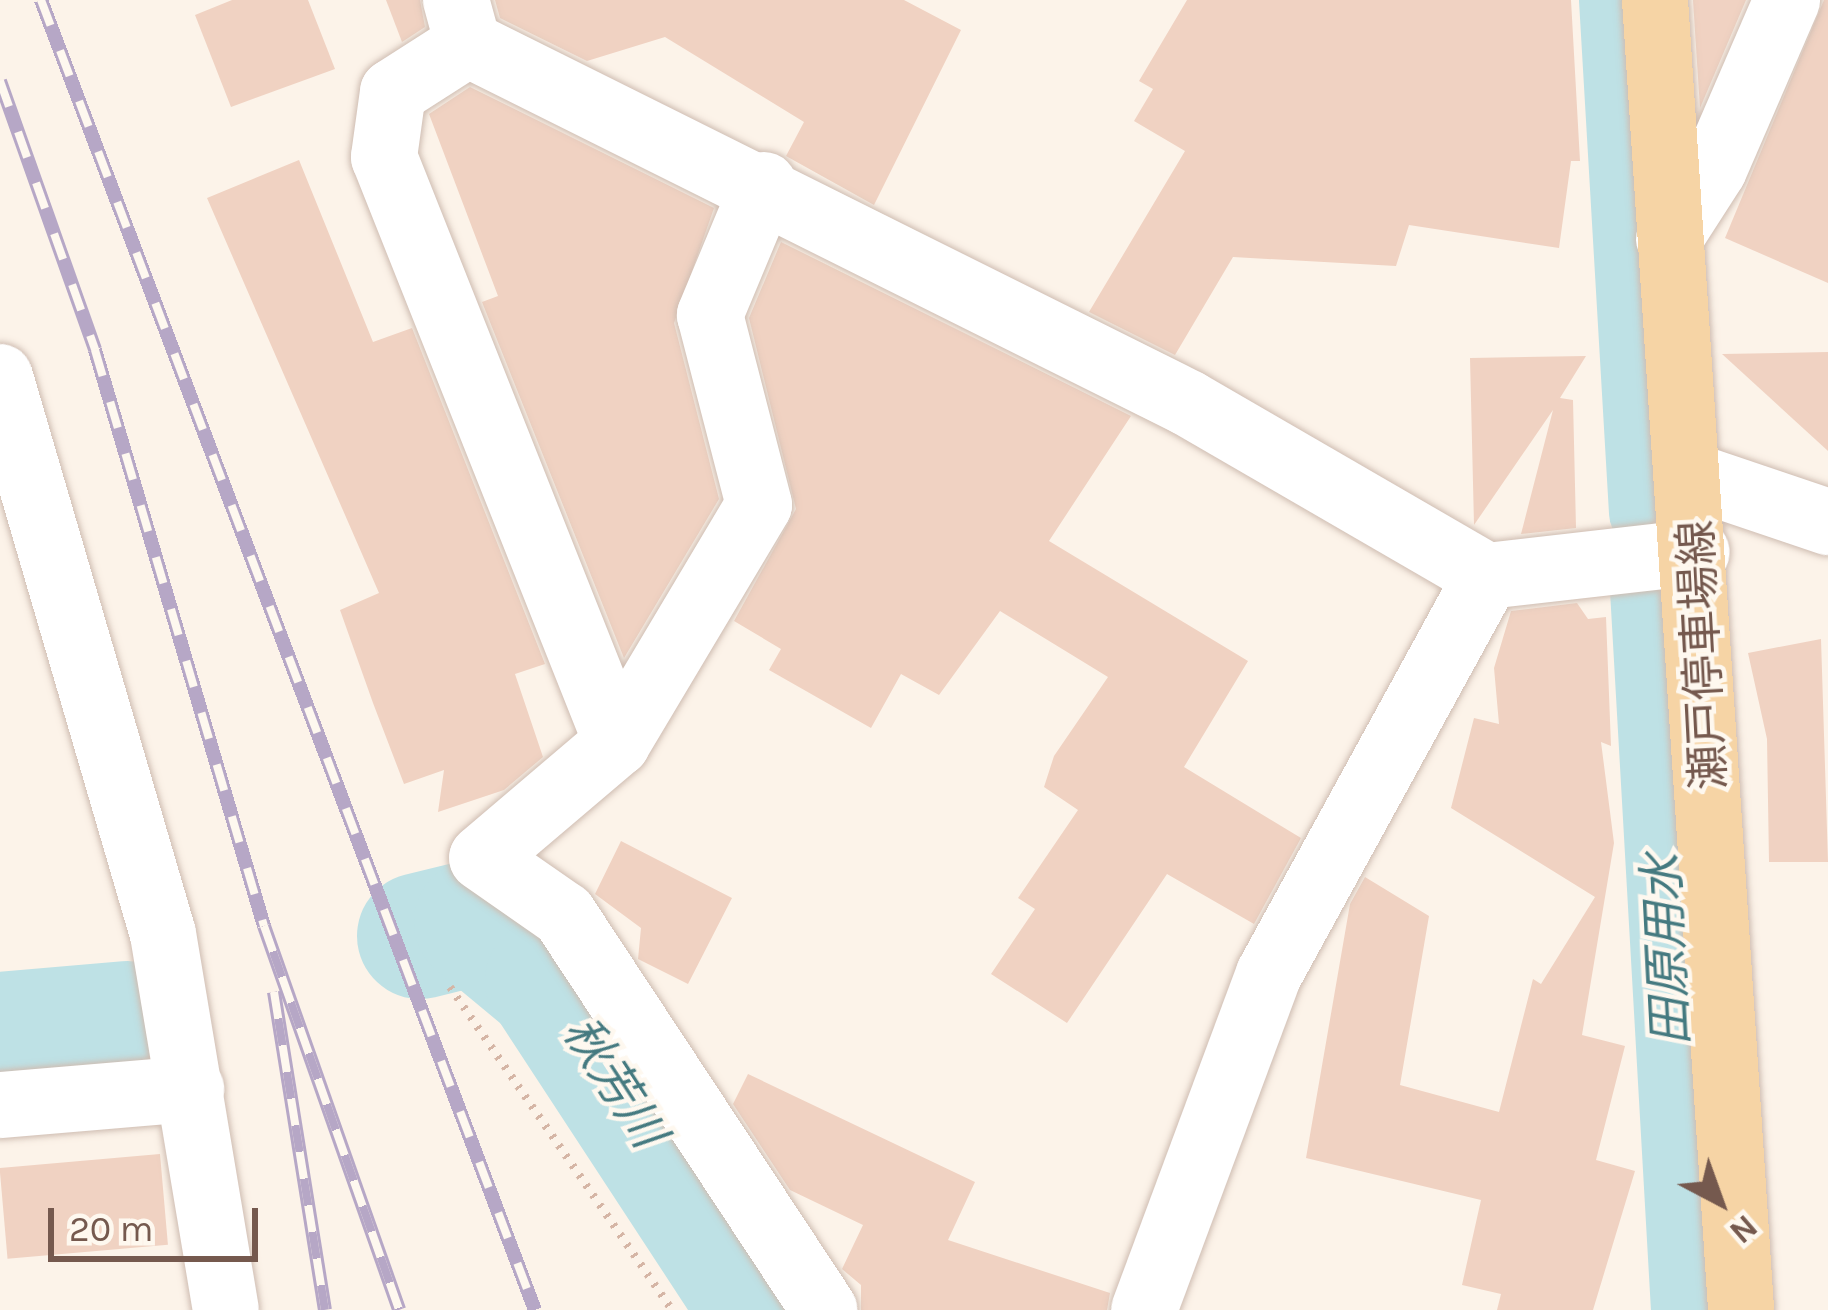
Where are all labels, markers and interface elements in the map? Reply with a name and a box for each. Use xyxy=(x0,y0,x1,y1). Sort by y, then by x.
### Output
street label: 瀬戸停車場線 xyxy=(1669,519,1737,791)
water label: 田原用水 xyxy=(1633,853,1701,1047)
water label: 秋芳川 xyxy=(551,1006,677,1158)
north arrow xyxy=(1660,1142,1780,1262)
scale bar xyxy=(54,1184,264,1258)
text: N xyxy=(1722,1207,1765,1251)
text: 20 m xyxy=(69,1208,153,1250)

